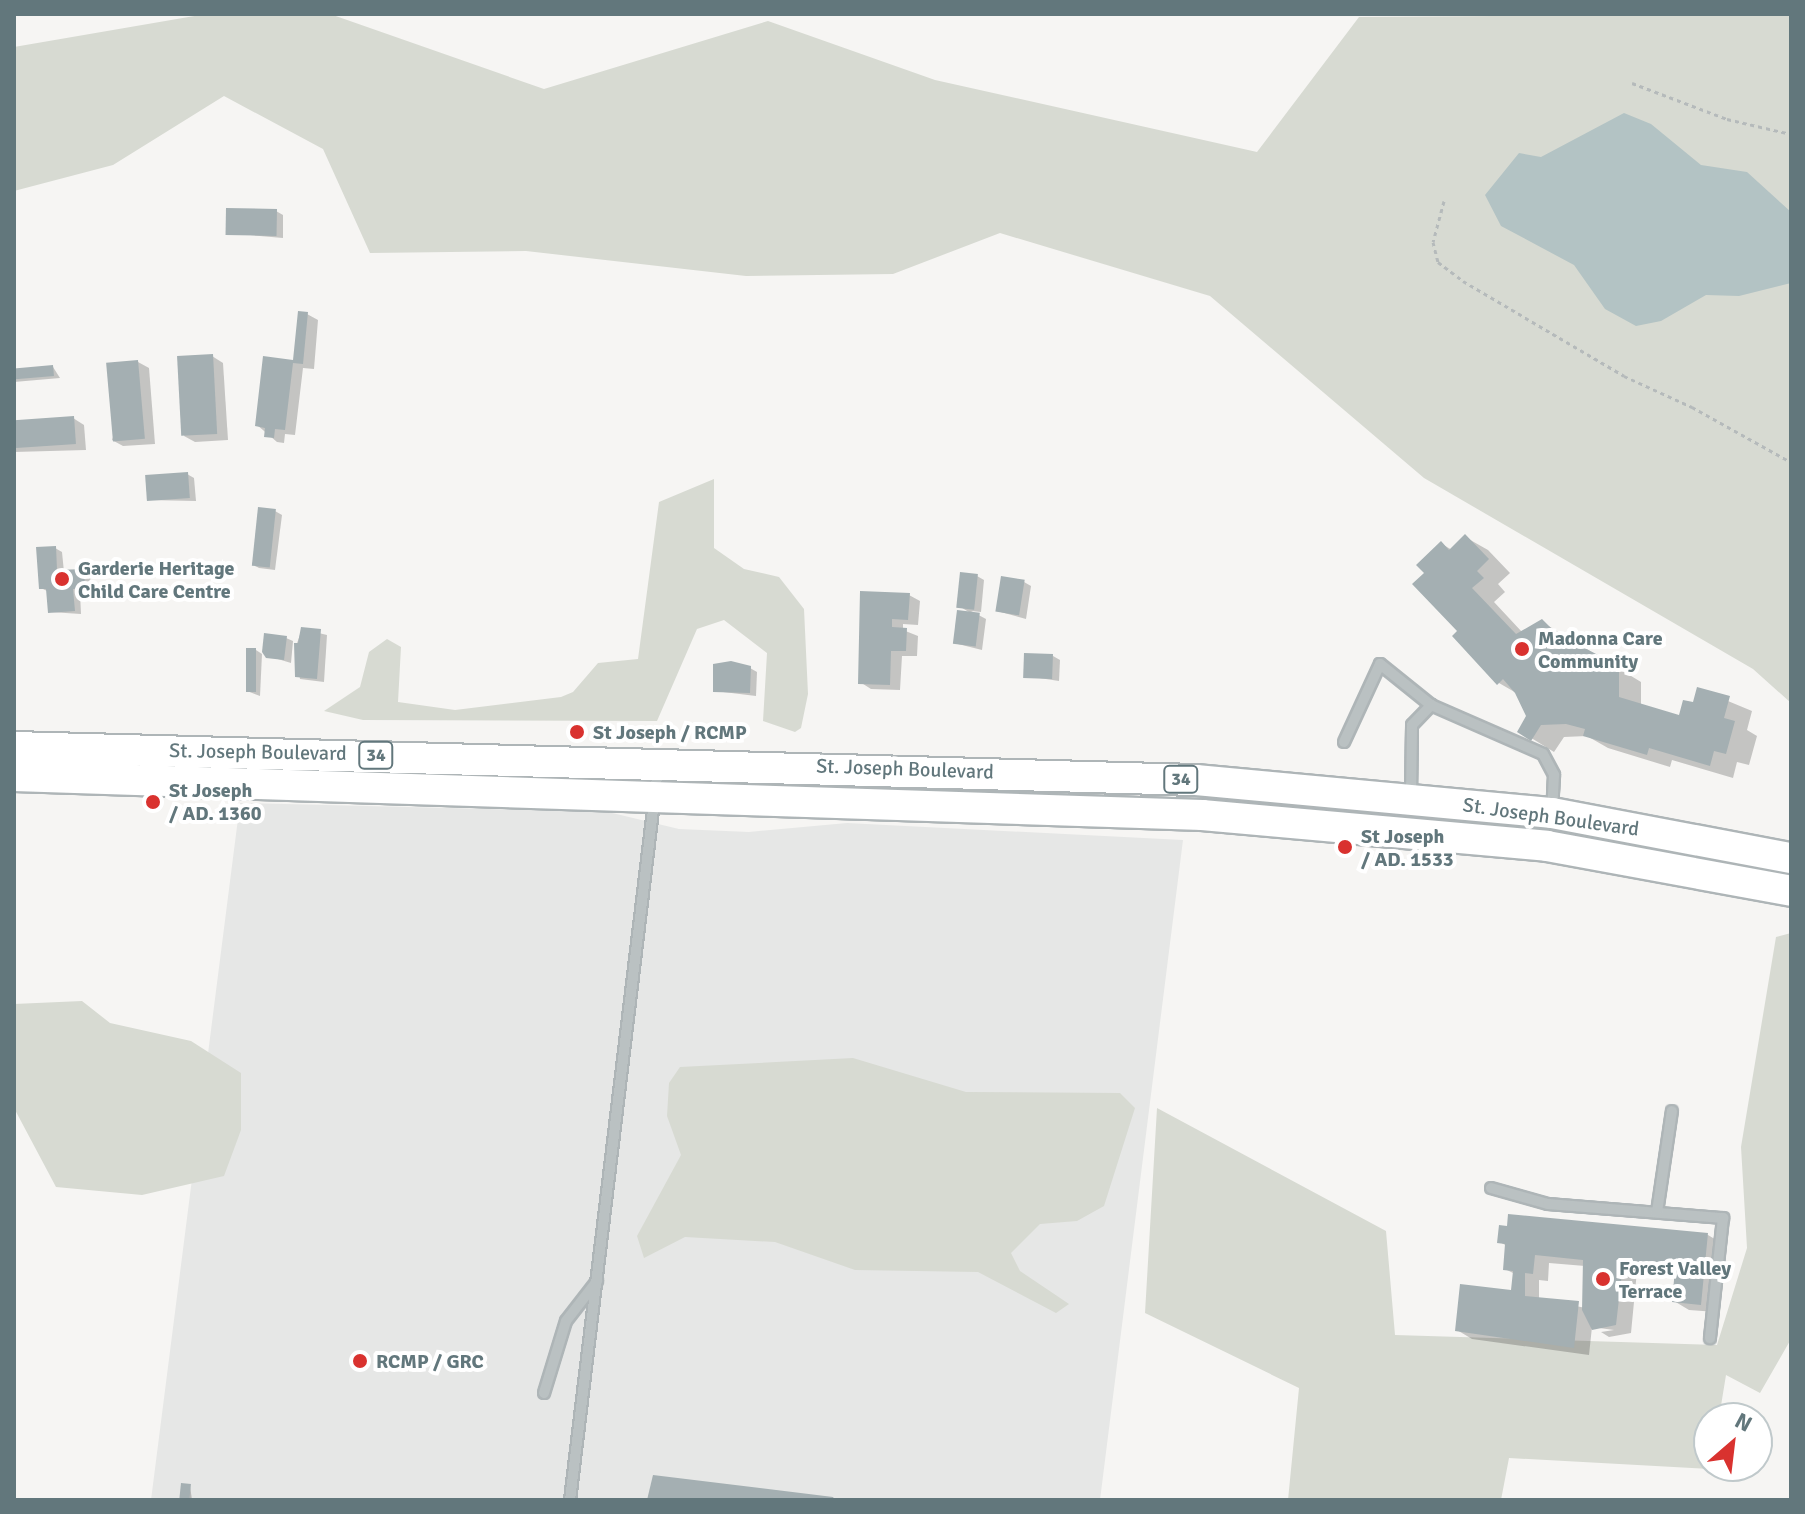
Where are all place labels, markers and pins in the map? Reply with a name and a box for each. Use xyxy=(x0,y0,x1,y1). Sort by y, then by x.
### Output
place label: Garderie Heritage Child Care Centre xyxy=(78,556,235,603)
marker: Garderie Heritage Child Care Centre xyxy=(53,570,71,588)
place label: Madonna Care Community xyxy=(1538,626,1663,673)
marker: Madonna Care Community xyxy=(1513,640,1531,658)
place label: St Joseph / RCMP xyxy=(593,720,747,744)
marker: St Joseph / RCMP xyxy=(568,723,586,741)
place label: St Joseph / AD. 1360 xyxy=(169,778,261,825)
marker: St Joseph / AD. 1360 xyxy=(144,793,162,811)
place label: St Joseph / AD. 1533 xyxy=(1361,824,1453,871)
marker: St Joseph / AD. 1533 xyxy=(1336,838,1354,856)
place label: Forest Valley Terrace xyxy=(1619,1256,1731,1303)
marker: Forest Valley Terrace xyxy=(1594,1270,1612,1288)
place label: RCMP / GRC xyxy=(376,1349,484,1373)
marker: RCMP / GRC xyxy=(351,1352,369,1370)

